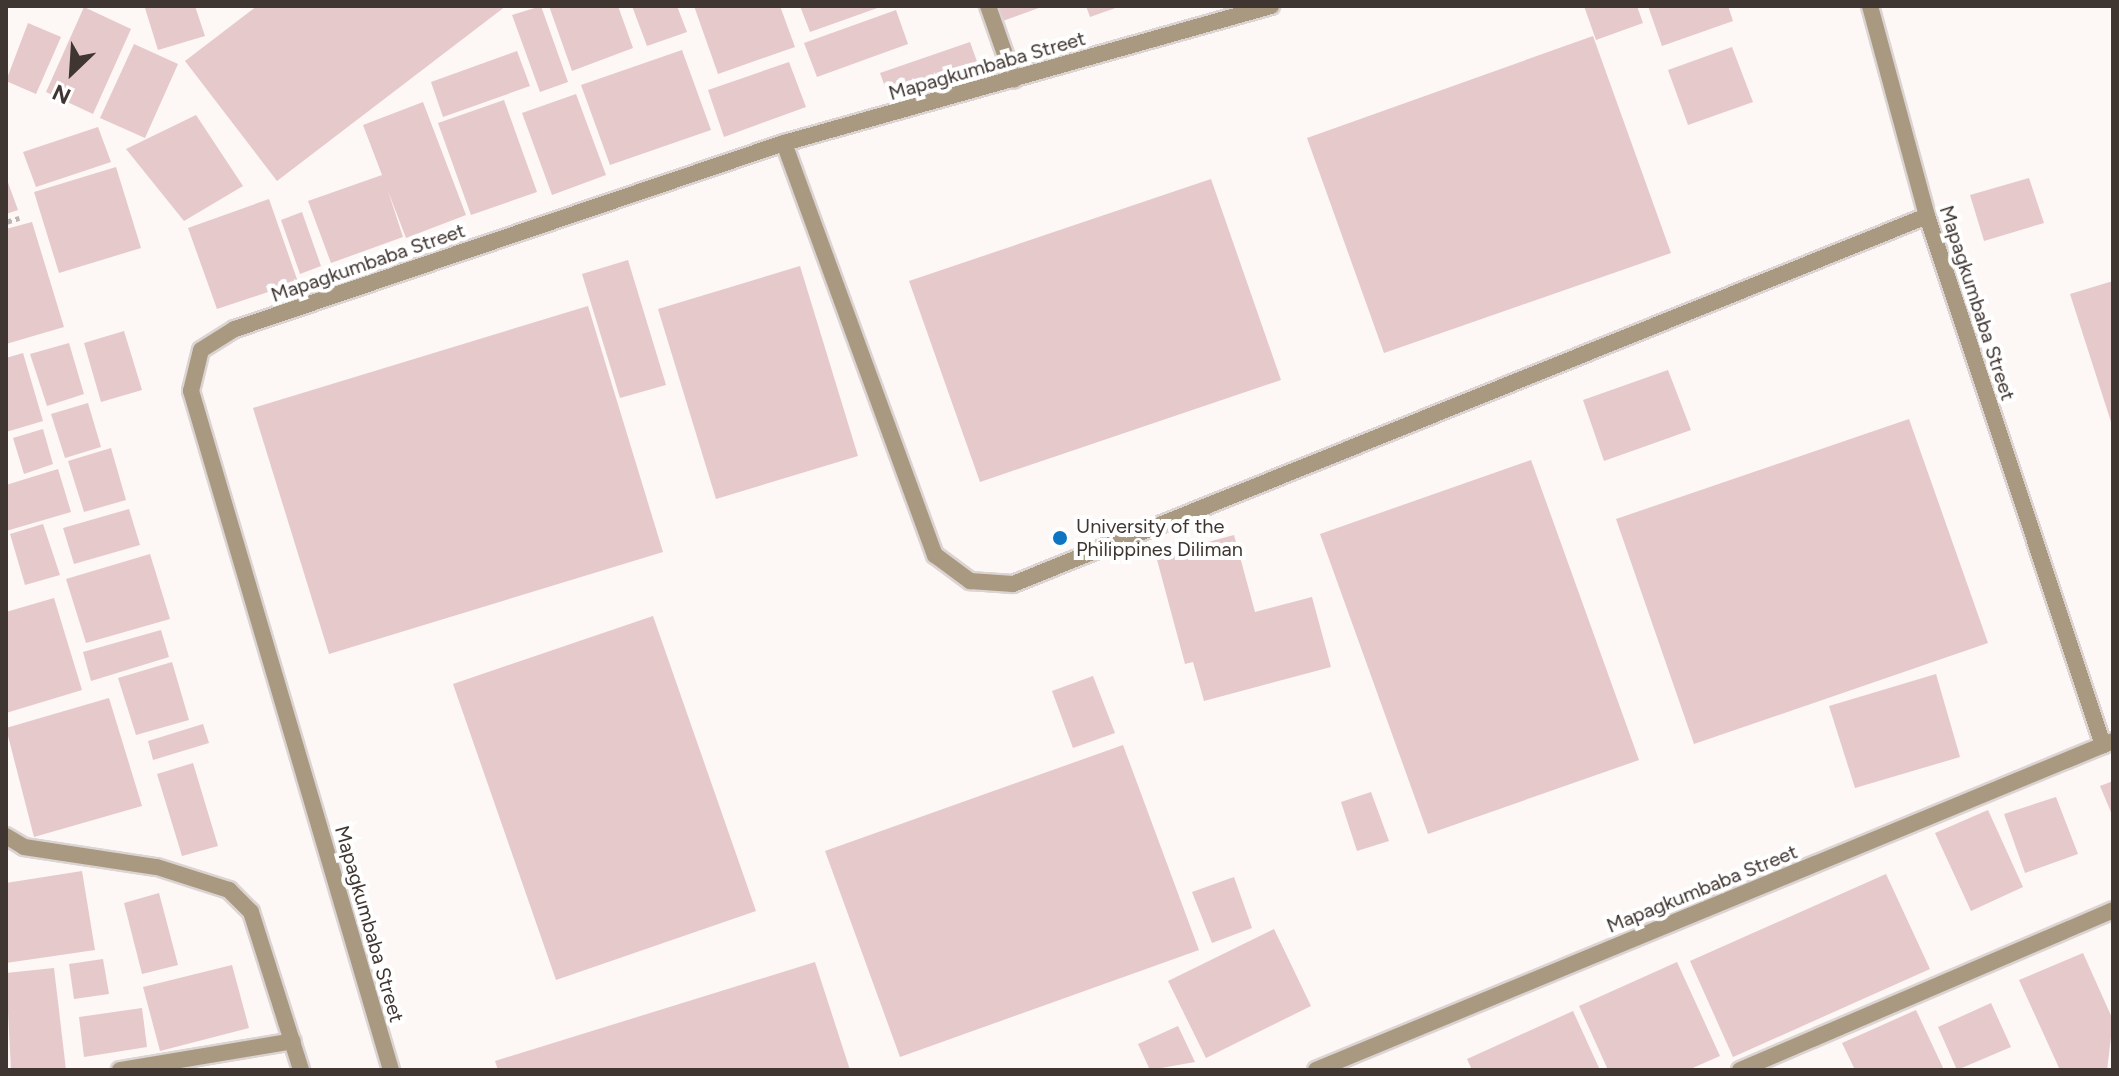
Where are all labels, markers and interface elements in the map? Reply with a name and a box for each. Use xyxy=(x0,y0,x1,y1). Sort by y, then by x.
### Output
street label: Mapagkumbaba Street xyxy=(886,26,1088,106)
north arrow xyxy=(32,32,112,112)
text: N xyxy=(48,78,75,110)
street label: Mapagkumbaba Street xyxy=(1934,203,2020,403)
street label: Mapagkumbaba Street xyxy=(268,219,468,307)
place label: University of the Philippines Diliman xyxy=(1076,514,1243,561)
marker: University of the Philippines Diliman xyxy=(1051,529,1069,547)
street label: Mapagkumbaba Street xyxy=(329,823,409,1025)
street label: Mapagkumbaba Street xyxy=(1603,840,1801,938)

